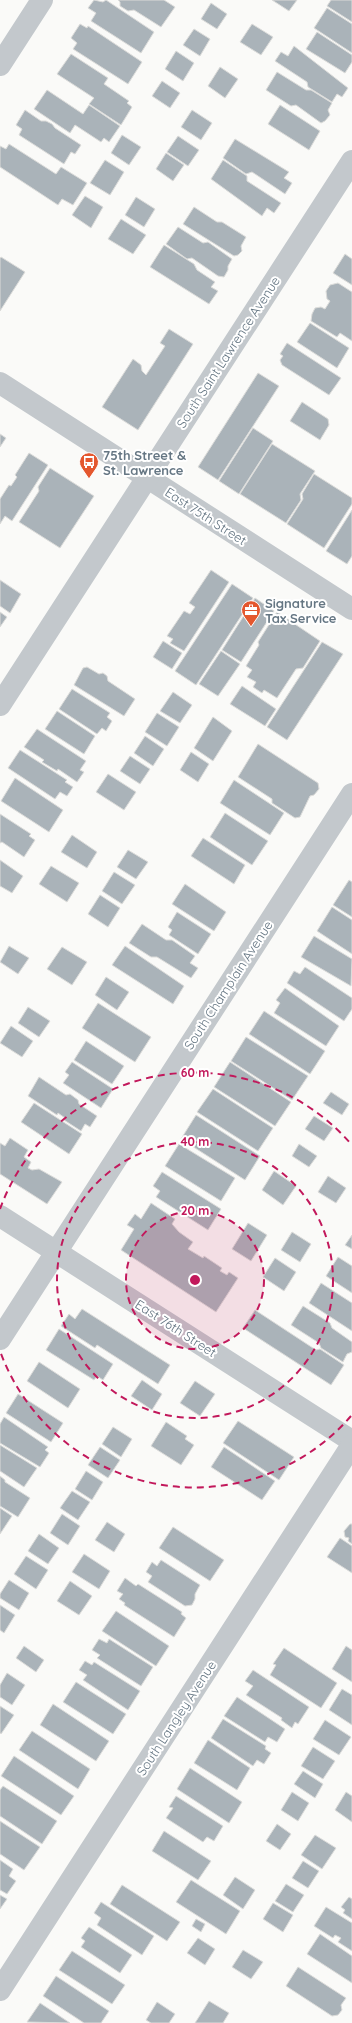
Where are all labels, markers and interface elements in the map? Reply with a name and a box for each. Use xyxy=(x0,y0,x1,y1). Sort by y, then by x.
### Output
street label: South Saint Lawrence Avenue xyxy=(173,273,283,431)
place label: 75th Street & St. Lawrence xyxy=(103,447,186,478)
bus stop icon: 75th Street & St. Lawrence xyxy=(78,451,100,479)
street label: East 75th Street xyxy=(162,484,250,548)
place label: Signature Tax Service xyxy=(265,595,337,626)
office icon: Signature Tax Service xyxy=(240,599,262,627)
street label: South Champlain Avenue xyxy=(180,918,276,1052)
text: 60 m xyxy=(181,1065,209,1080)
text: 40 m xyxy=(181,1134,209,1149)
text: 20 m xyxy=(181,1203,209,1218)
centre of rings xyxy=(188,1273,202,1287)
street label: East 76th Street xyxy=(132,1296,220,1360)
street label: South Langley Avenue xyxy=(133,1658,219,1778)

